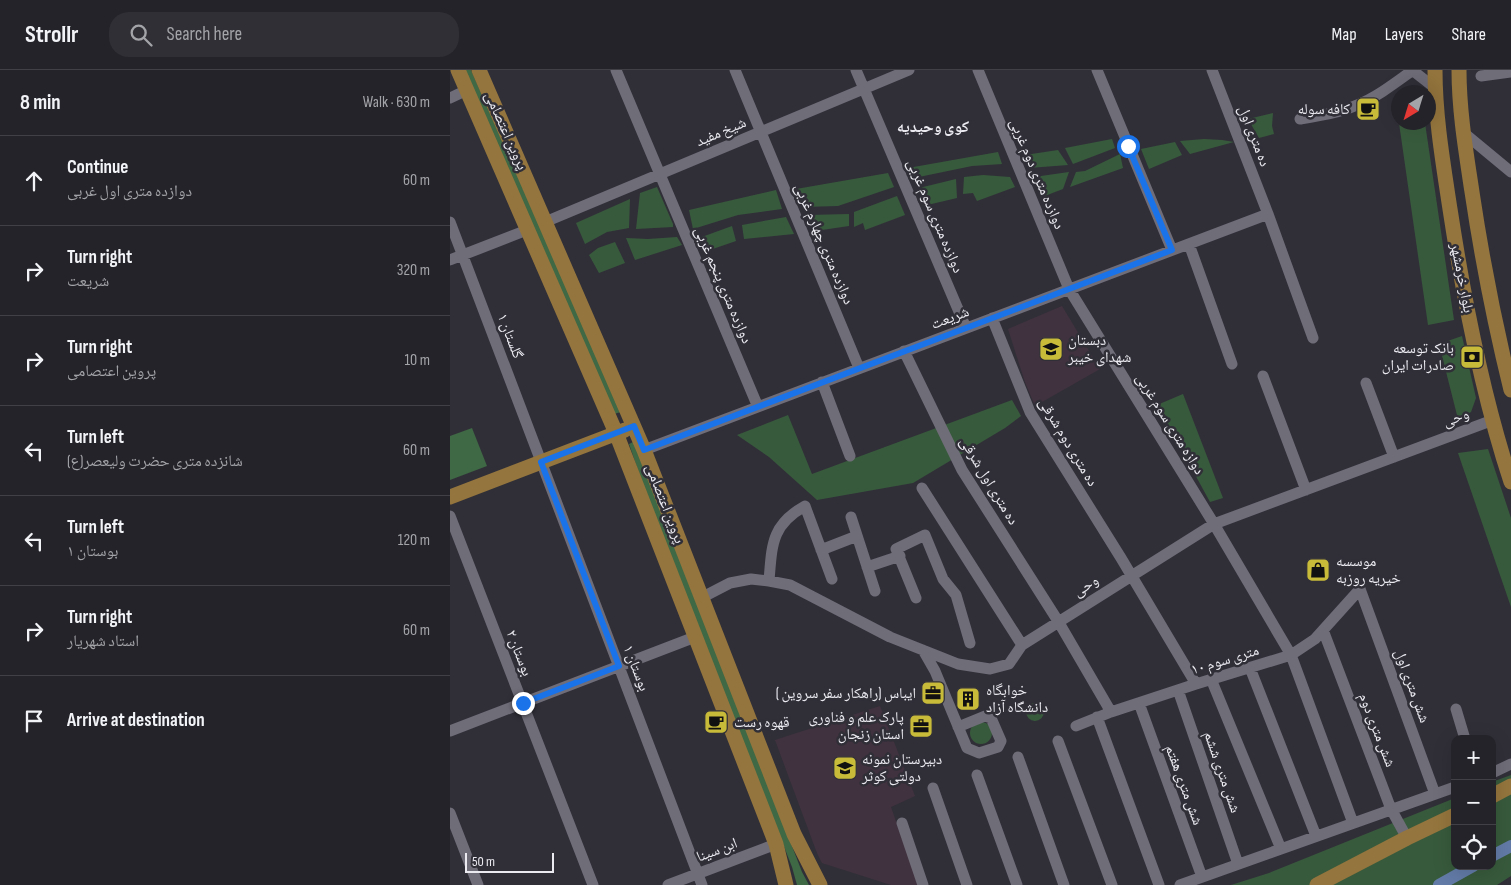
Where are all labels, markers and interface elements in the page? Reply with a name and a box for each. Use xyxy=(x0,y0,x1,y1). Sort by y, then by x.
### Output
search box xyxy=(109,12,459,57)
text: Strollr xyxy=(25,20,79,49)
icon: search xyxy=(127,21,155,49)
text: Search here xyxy=(167,23,242,46)
text: Map xyxy=(1332,24,1357,45)
text: Layers xyxy=(1385,24,1424,45)
text: Share xyxy=(1452,24,1486,45)
north arrow xyxy=(1391,85,1436,130)
street label: پروین اعتصامی xyxy=(480,89,532,173)
text: 8 min xyxy=(20,90,61,115)
text: Walk · 630 m xyxy=(363,93,430,112)
cafe icon: کافه سوله xyxy=(1355,96,1381,122)
place label: کافه سوله xyxy=(1298,100,1350,119)
street label: ده متری اول xyxy=(1234,103,1274,169)
street label: شیخ مفید xyxy=(693,113,749,151)
street label: دوازده متری دوم غربی xyxy=(1005,116,1069,232)
district label: کوی وحیدیه xyxy=(897,118,969,137)
route start xyxy=(1117,135,1140,158)
text: Continue xyxy=(67,156,128,179)
street label: دوازده متری سوم غربی xyxy=(902,156,968,276)
icon: ahead xyxy=(20,167,48,195)
text: 60 m xyxy=(403,171,430,190)
street label: دوازده متری چهارم غربی xyxy=(790,181,858,307)
text: دوازده متری اول غربی xyxy=(67,182,192,201)
street label: دوازده متری پنجم غربی xyxy=(690,224,756,346)
street label: بلوار خرمشهر xyxy=(1446,240,1478,315)
text: Turn right xyxy=(67,246,132,269)
icon: right xyxy=(20,257,48,285)
text: 320 m xyxy=(397,261,430,280)
text: شریعت xyxy=(67,272,109,291)
street label: شریعت xyxy=(928,302,972,334)
street label: گلستان ۱ xyxy=(493,311,527,362)
place label: دبستان شهدای خیبر xyxy=(1067,331,1131,367)
text: Turn right xyxy=(67,336,132,359)
school or university icon: دبستان شهدای خیبر xyxy=(1038,336,1064,362)
place label: بانک توسعه صادرات ایران xyxy=(1382,339,1454,375)
bank icon: بانک توسعه صادرات ایران xyxy=(1459,344,1485,370)
icon: right xyxy=(20,347,48,375)
text: 10 m xyxy=(404,351,430,370)
text: پروین اعتصامی xyxy=(67,362,156,381)
street label: دوازه متری سوم غربی xyxy=(1131,370,1209,478)
street label: ده متری دوم شرقی xyxy=(1034,394,1102,490)
street label: وحی xyxy=(1440,404,1472,432)
text: Turn left xyxy=(67,426,124,449)
street label: ده متری اول شرقی xyxy=(955,434,1023,528)
icon: left xyxy=(20,437,48,465)
text: 60 m xyxy=(403,441,430,460)
text: شانزده متری حضرت ولیعصر(ع) xyxy=(67,452,243,471)
street label: پروین اعتصامی xyxy=(641,462,689,546)
text: Turn left xyxy=(67,516,124,539)
icon: left xyxy=(20,527,48,555)
text: 120 m xyxy=(398,531,430,550)
text: بوستان ۱ xyxy=(67,542,118,561)
place label: موسسه خیریه روزبه xyxy=(1336,552,1401,588)
shop icon: موسسه خیریه روزبه xyxy=(1305,557,1331,583)
street label: وحی xyxy=(1070,571,1102,601)
text: Turn right xyxy=(67,606,132,629)
icon: right xyxy=(20,617,48,645)
text: 60 m xyxy=(403,621,430,640)
street label: بوستان ۲ xyxy=(502,627,536,679)
text: استاد شهریار xyxy=(67,632,139,651)
street label: ۱۰ متری سوم xyxy=(1189,641,1261,679)
street label: بوستان ۱ xyxy=(619,642,653,694)
street label: شش متری اول xyxy=(1390,647,1434,726)
office icon: ایباس (راهکار سفر سروین ) xyxy=(920,680,946,706)
place label: خوابگاه دانشگاه آزاد xyxy=(986,681,1048,717)
place label: ایباس (راهکار سفر سروین ) xyxy=(776,684,916,703)
building icon: خوابگاه دانشگاه آزاد xyxy=(955,686,981,712)
street label: شش متری دوم xyxy=(1354,690,1400,770)
route end xyxy=(512,692,535,715)
icon: arrive xyxy=(20,707,48,735)
place label: پارک علم و فناوری استان زنجان xyxy=(809,708,904,744)
text: Arrive at destination xyxy=(67,709,205,732)
cafe icon: قهوه رست xyxy=(703,709,729,735)
place label: قهوه رست xyxy=(734,713,789,732)
office icon: پارک علم و فناوری استان زنجان xyxy=(908,713,934,739)
street label: شش متری ششم xyxy=(1199,729,1245,815)
map controls xyxy=(1451,735,1496,870)
button: + xyxy=(1451,735,1496,780)
street label: شش متری هفتم xyxy=(1161,742,1207,828)
place label: دبیرستان نمونه دولتی کوثر xyxy=(861,750,942,786)
school or university icon: دبیرستان نمونه دولتی کوثر xyxy=(832,755,858,781)
button: − xyxy=(1451,780,1496,825)
button: locate xyxy=(1451,825,1496,870)
street label: ابن سینا xyxy=(694,834,740,866)
scale bar xyxy=(465,850,554,873)
text: 50 m xyxy=(472,853,495,870)

